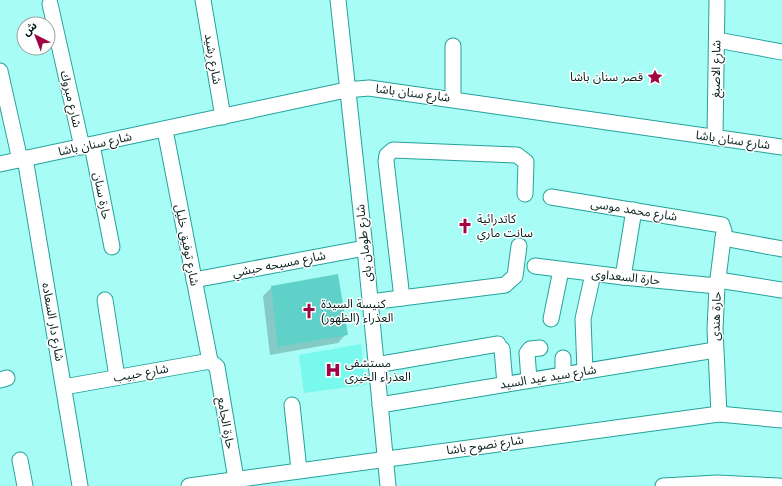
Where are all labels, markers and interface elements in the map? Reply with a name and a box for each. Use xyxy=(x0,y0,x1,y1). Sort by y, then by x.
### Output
north arrow xyxy=(16,16,56,56)
text: ش xyxy=(20,19,40,39)
street label: شارع رشيد xyxy=(200,33,224,86)
street label: شارع الاصبغ xyxy=(708,40,726,98)
place icon: قصر سنان باشا xyxy=(646,68,664,86)
street label: شارع مبروك xyxy=(56,69,84,129)
place label: قصر سنان باشا xyxy=(570,70,643,84)
street label: شارع سنان باشا xyxy=(375,81,451,106)
street label: شارع سنان باشا xyxy=(695,128,771,154)
street label: شارع سنان باشا xyxy=(57,129,134,161)
street label: حارة سنان xyxy=(91,171,113,221)
street label: شارع محمد موسى xyxy=(589,196,678,226)
street label: شارع توفيق خليل xyxy=(170,203,202,287)
street label: شارع طومان باى xyxy=(353,203,377,282)
place label: كاتدرائية سانت ماري xyxy=(477,212,533,243)
church icon: كاتدرائية سانت ماري xyxy=(456,217,474,235)
street label: شارع مسيحه حبشي xyxy=(231,248,327,283)
street label: حارة السعداوى xyxy=(591,266,661,288)
street label: شارع دار السعاده xyxy=(37,282,67,363)
street label: حارة هندى xyxy=(708,291,724,341)
place label: كنيسة السيدة العذراء (الظهور) xyxy=(321,297,394,325)
church icon: كنيسة السيدة العذراء (الظهور) xyxy=(300,302,318,320)
place label: مستشفى العذراء الخيرى xyxy=(345,356,411,384)
street label: شارع حبيب xyxy=(112,361,170,387)
hospital icon: مستشفى العذراء الخيرى xyxy=(324,361,342,379)
street label: شارع سيد عيد السيد xyxy=(499,362,598,394)
street label: حارة الجامع xyxy=(213,396,237,450)
street label: شارع نصوح باشا xyxy=(446,433,525,459)

